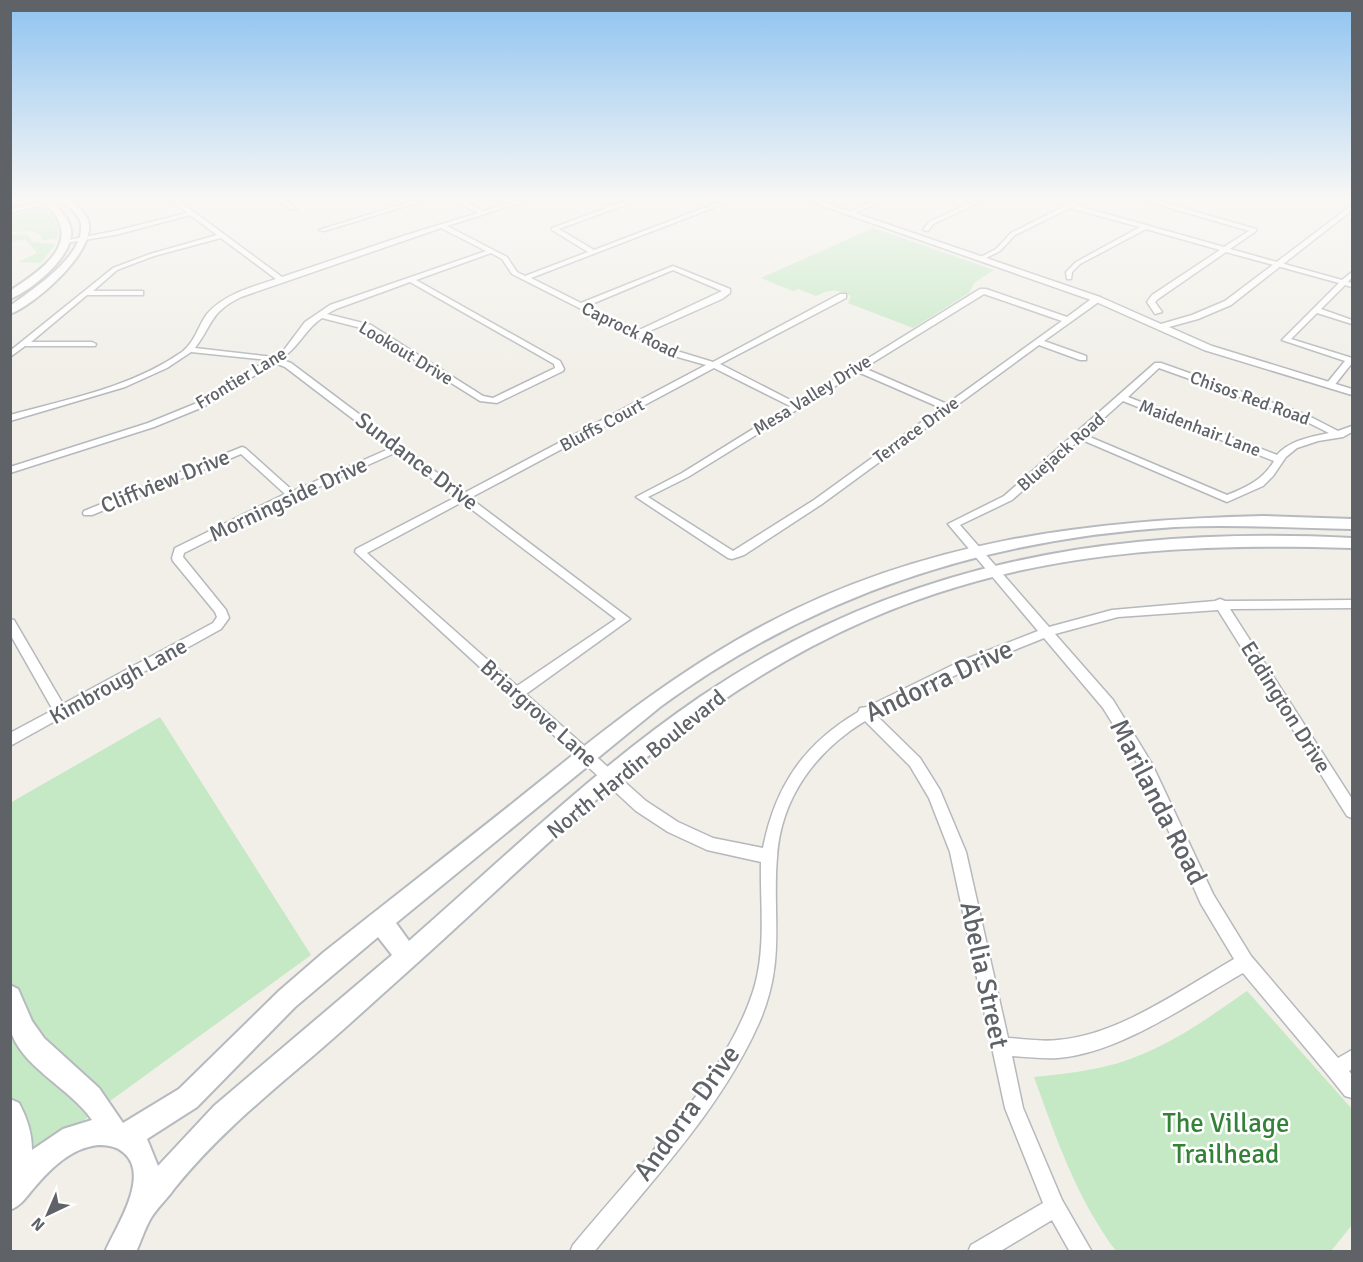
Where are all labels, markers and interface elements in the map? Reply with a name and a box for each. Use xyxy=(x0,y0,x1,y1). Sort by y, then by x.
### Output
street label: Caprock Road xyxy=(578,297,682,363)
street label: Lookout Drive xyxy=(355,316,457,390)
street label: Frontier Lane xyxy=(191,342,291,414)
street label: Mesa Valley Drive xyxy=(749,350,875,440)
street label: Chisos Red Road xyxy=(1187,366,1313,430)
street label: Terrace Drive xyxy=(869,392,963,468)
street label: Bluffs Court xyxy=(556,394,648,456)
street label: Maidenhair Lane xyxy=(1136,395,1264,461)
street label: Sundance Drive xyxy=(350,406,484,516)
street label: Bluejack Road xyxy=(1013,408,1109,496)
street label: Cliffview Drive xyxy=(97,443,233,519)
street label: Morningside Drive xyxy=(205,451,371,547)
street label: Kimbrough Lane xyxy=(44,632,192,730)
street label: Andorra Drive xyxy=(860,632,1018,730)
street label: Eddington Drive xyxy=(1235,636,1337,778)
street label: Briargrove Lane xyxy=(475,653,603,773)
street label: North Hardin Boulevard xyxy=(541,684,731,844)
street label: Marilanda Road xyxy=(1102,714,1214,890)
street label: Abelia Street xyxy=(952,899,1016,1051)
street label: Andorra Drive xyxy=(627,1039,747,1187)
park label: The Village Trailhead xyxy=(1162,1107,1290,1171)
north arrow xyxy=(18,1184,78,1244)
text: N xyxy=(27,1213,49,1235)

